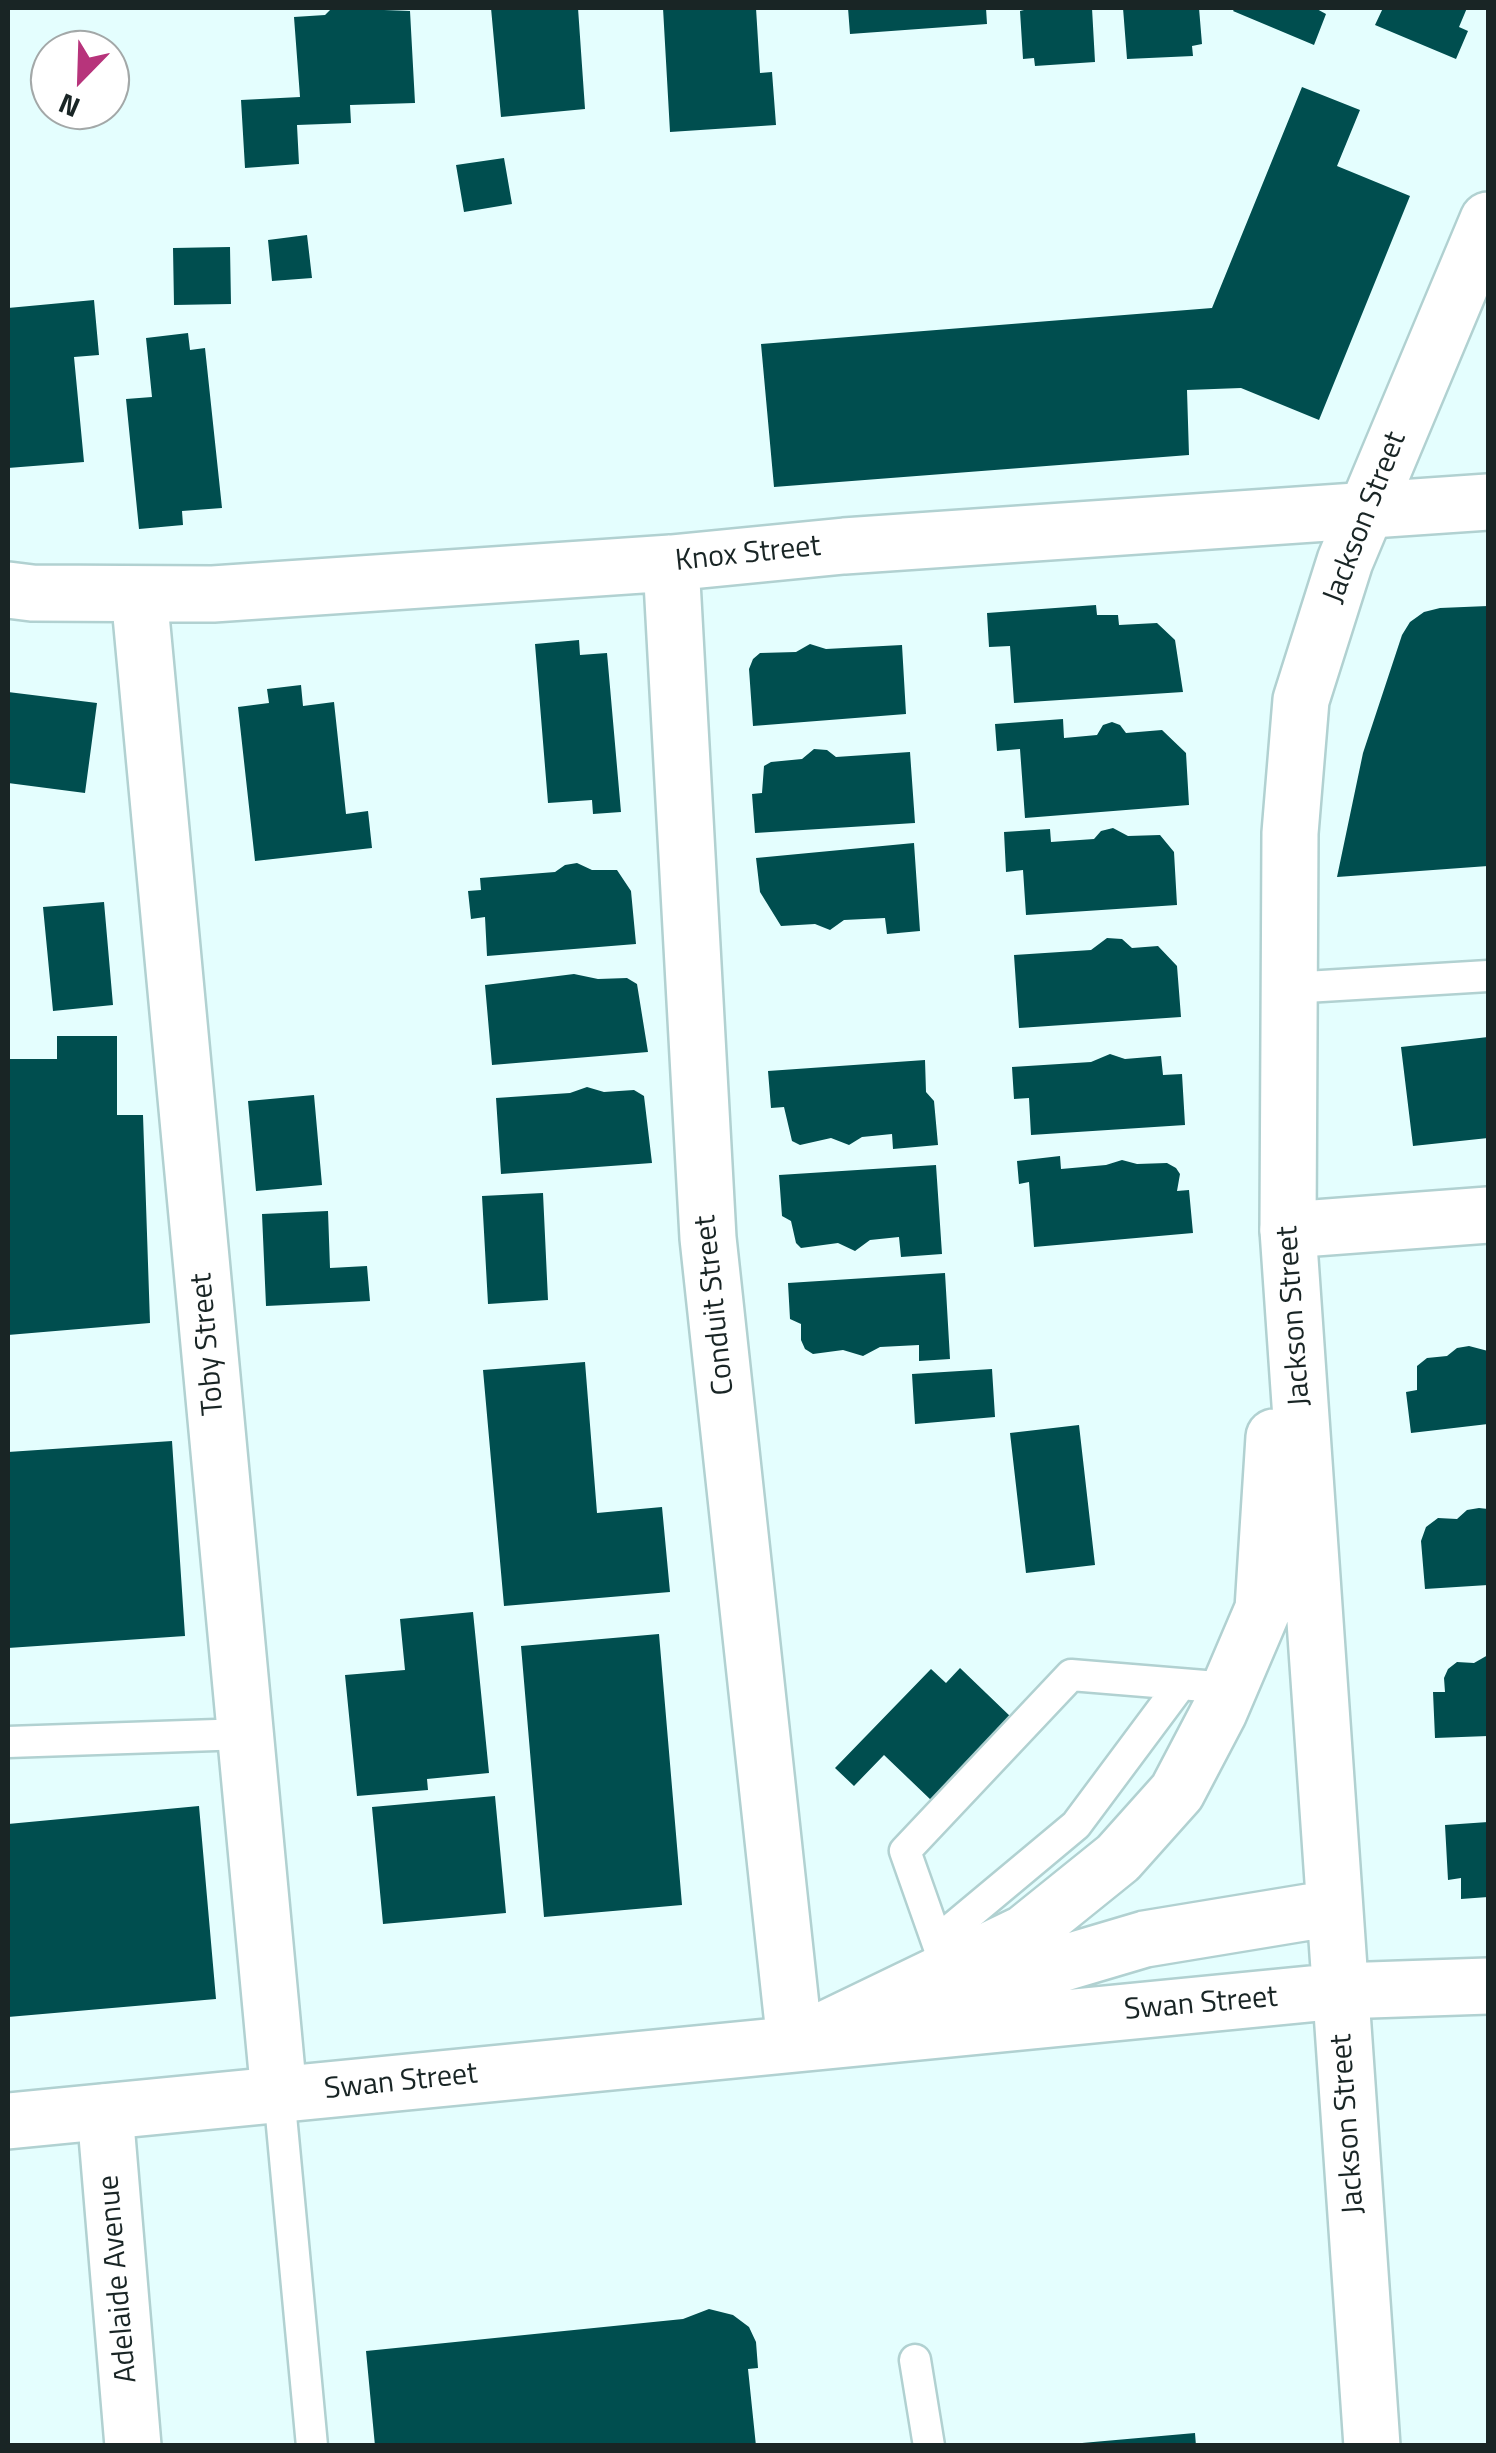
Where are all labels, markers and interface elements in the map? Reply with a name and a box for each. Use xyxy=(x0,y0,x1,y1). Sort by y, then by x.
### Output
north arrow xyxy=(30,30,130,130)
text: N xyxy=(52,83,86,130)
street label: Jackson Street xyxy=(1317,427,1415,609)
street label: Knox Street xyxy=(673,529,823,581)
street label: Conduit Street xyxy=(689,1213,743,1397)
street label: Jackson Street xyxy=(1271,1224,1319,1408)
street label: Toby Street xyxy=(185,1271,233,1417)
street label: Swan Street xyxy=(1123,1980,1279,2030)
street label: Jackson Street xyxy=(1325,2032,1373,2216)
street label: Swan Street xyxy=(323,2057,479,2109)
street label: Adelaide Avenue xyxy=(92,2173,146,2385)

